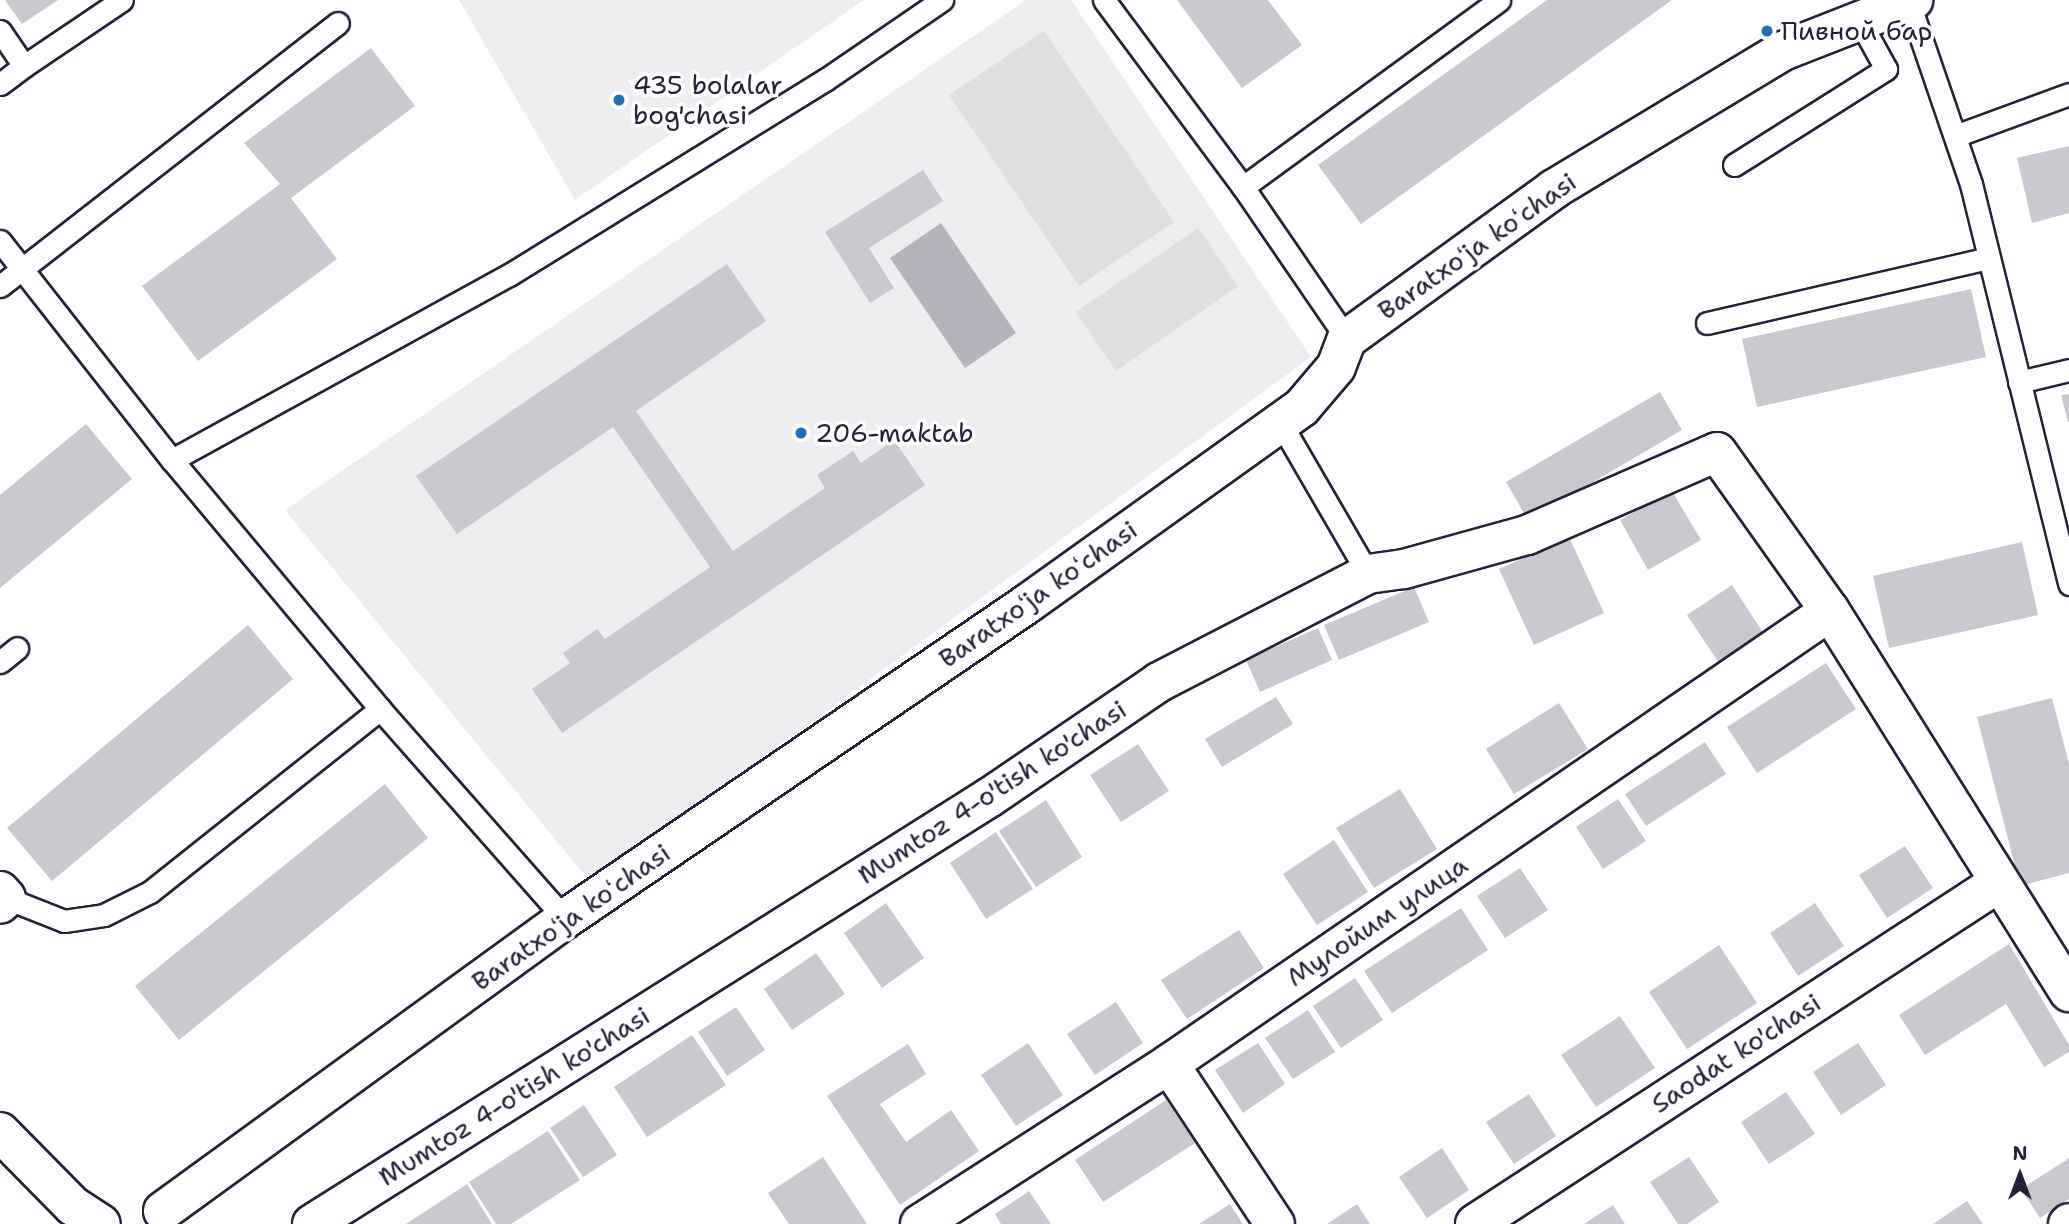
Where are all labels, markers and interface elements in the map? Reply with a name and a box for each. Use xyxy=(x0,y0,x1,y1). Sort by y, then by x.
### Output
place label: Пивной бар xyxy=(1781,15,1932,47)
marker: Пивной бар xyxy=(1759,23,1775,39)
place label: 435 bolalar bog'chasi xyxy=(633,69,782,130)
marker: 435 bolalar bog'chasi xyxy=(611,92,627,108)
street label: Baratxoʻja koʻchasi xyxy=(1372,166,1582,326)
place label: 206-maktab xyxy=(815,417,973,449)
marker: 206-maktab xyxy=(793,425,809,441)
street label: Baratxoʻja koʻchasi xyxy=(933,514,1143,674)
street label: Mumtoz 4-o'tish ko'chasi xyxy=(852,693,1132,891)
street label: Baratxoʻja koʻchasi xyxy=(466,837,676,997)
street label: Мулойим улица xyxy=(1281,849,1473,993)
street label: Saodat ko'chasi xyxy=(1645,987,1827,1119)
street label: Mumtoz 4-o'tish ko'chasi xyxy=(373,1000,655,1192)
north arrow xyxy=(1985,1140,2055,1210)
text: N xyxy=(2012,1141,2028,1166)

